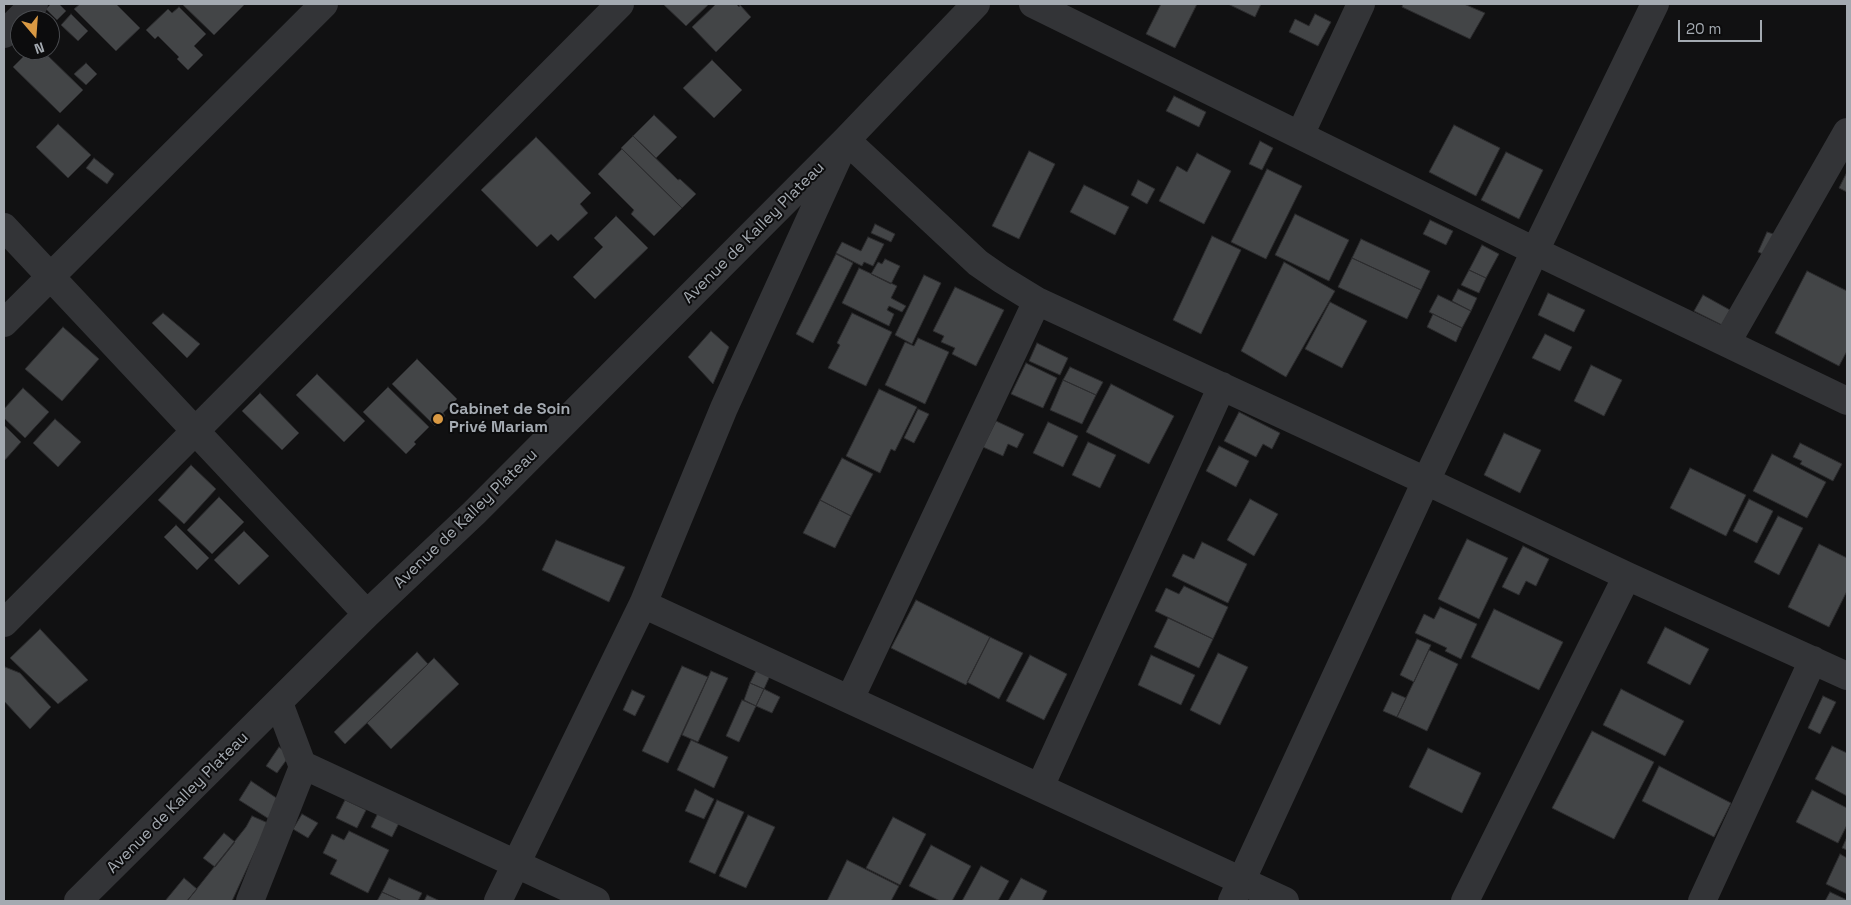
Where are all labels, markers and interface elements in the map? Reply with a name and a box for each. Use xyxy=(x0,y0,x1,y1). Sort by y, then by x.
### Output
north arrow xyxy=(10,10,60,60)
scale bar xyxy=(1681,10,1765,42)
text: 20 m xyxy=(1686,19,1721,38)
text: N xyxy=(32,38,47,58)
street label: Avenue de Kalley Plateau xyxy=(679,158,829,308)
place label: Cabinet de Soin Privé Mariam xyxy=(449,400,570,438)
marker: Cabinet de Soin Privé Mariam xyxy=(431,412,445,426)
street label: Avenue de Kalley Plateau xyxy=(390,445,542,593)
street label: Avenue de Kalley Plateau xyxy=(103,728,253,878)

